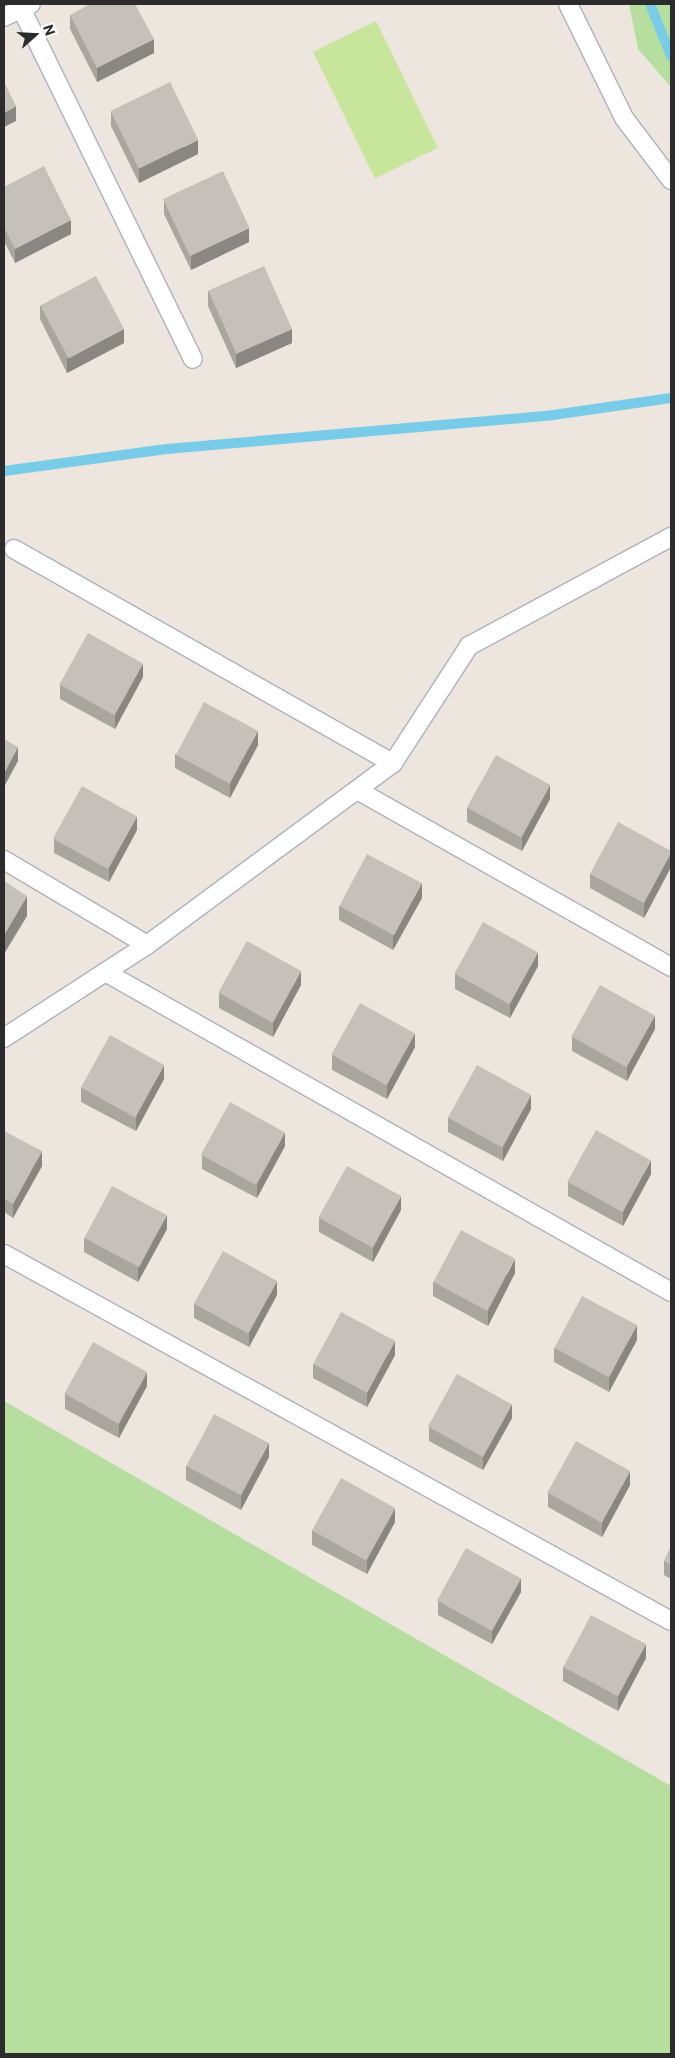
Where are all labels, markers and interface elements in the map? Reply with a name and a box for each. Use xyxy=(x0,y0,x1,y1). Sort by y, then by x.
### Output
north arrow xyxy=(10,10,60,60)
text: N xyxy=(40,22,59,38)

